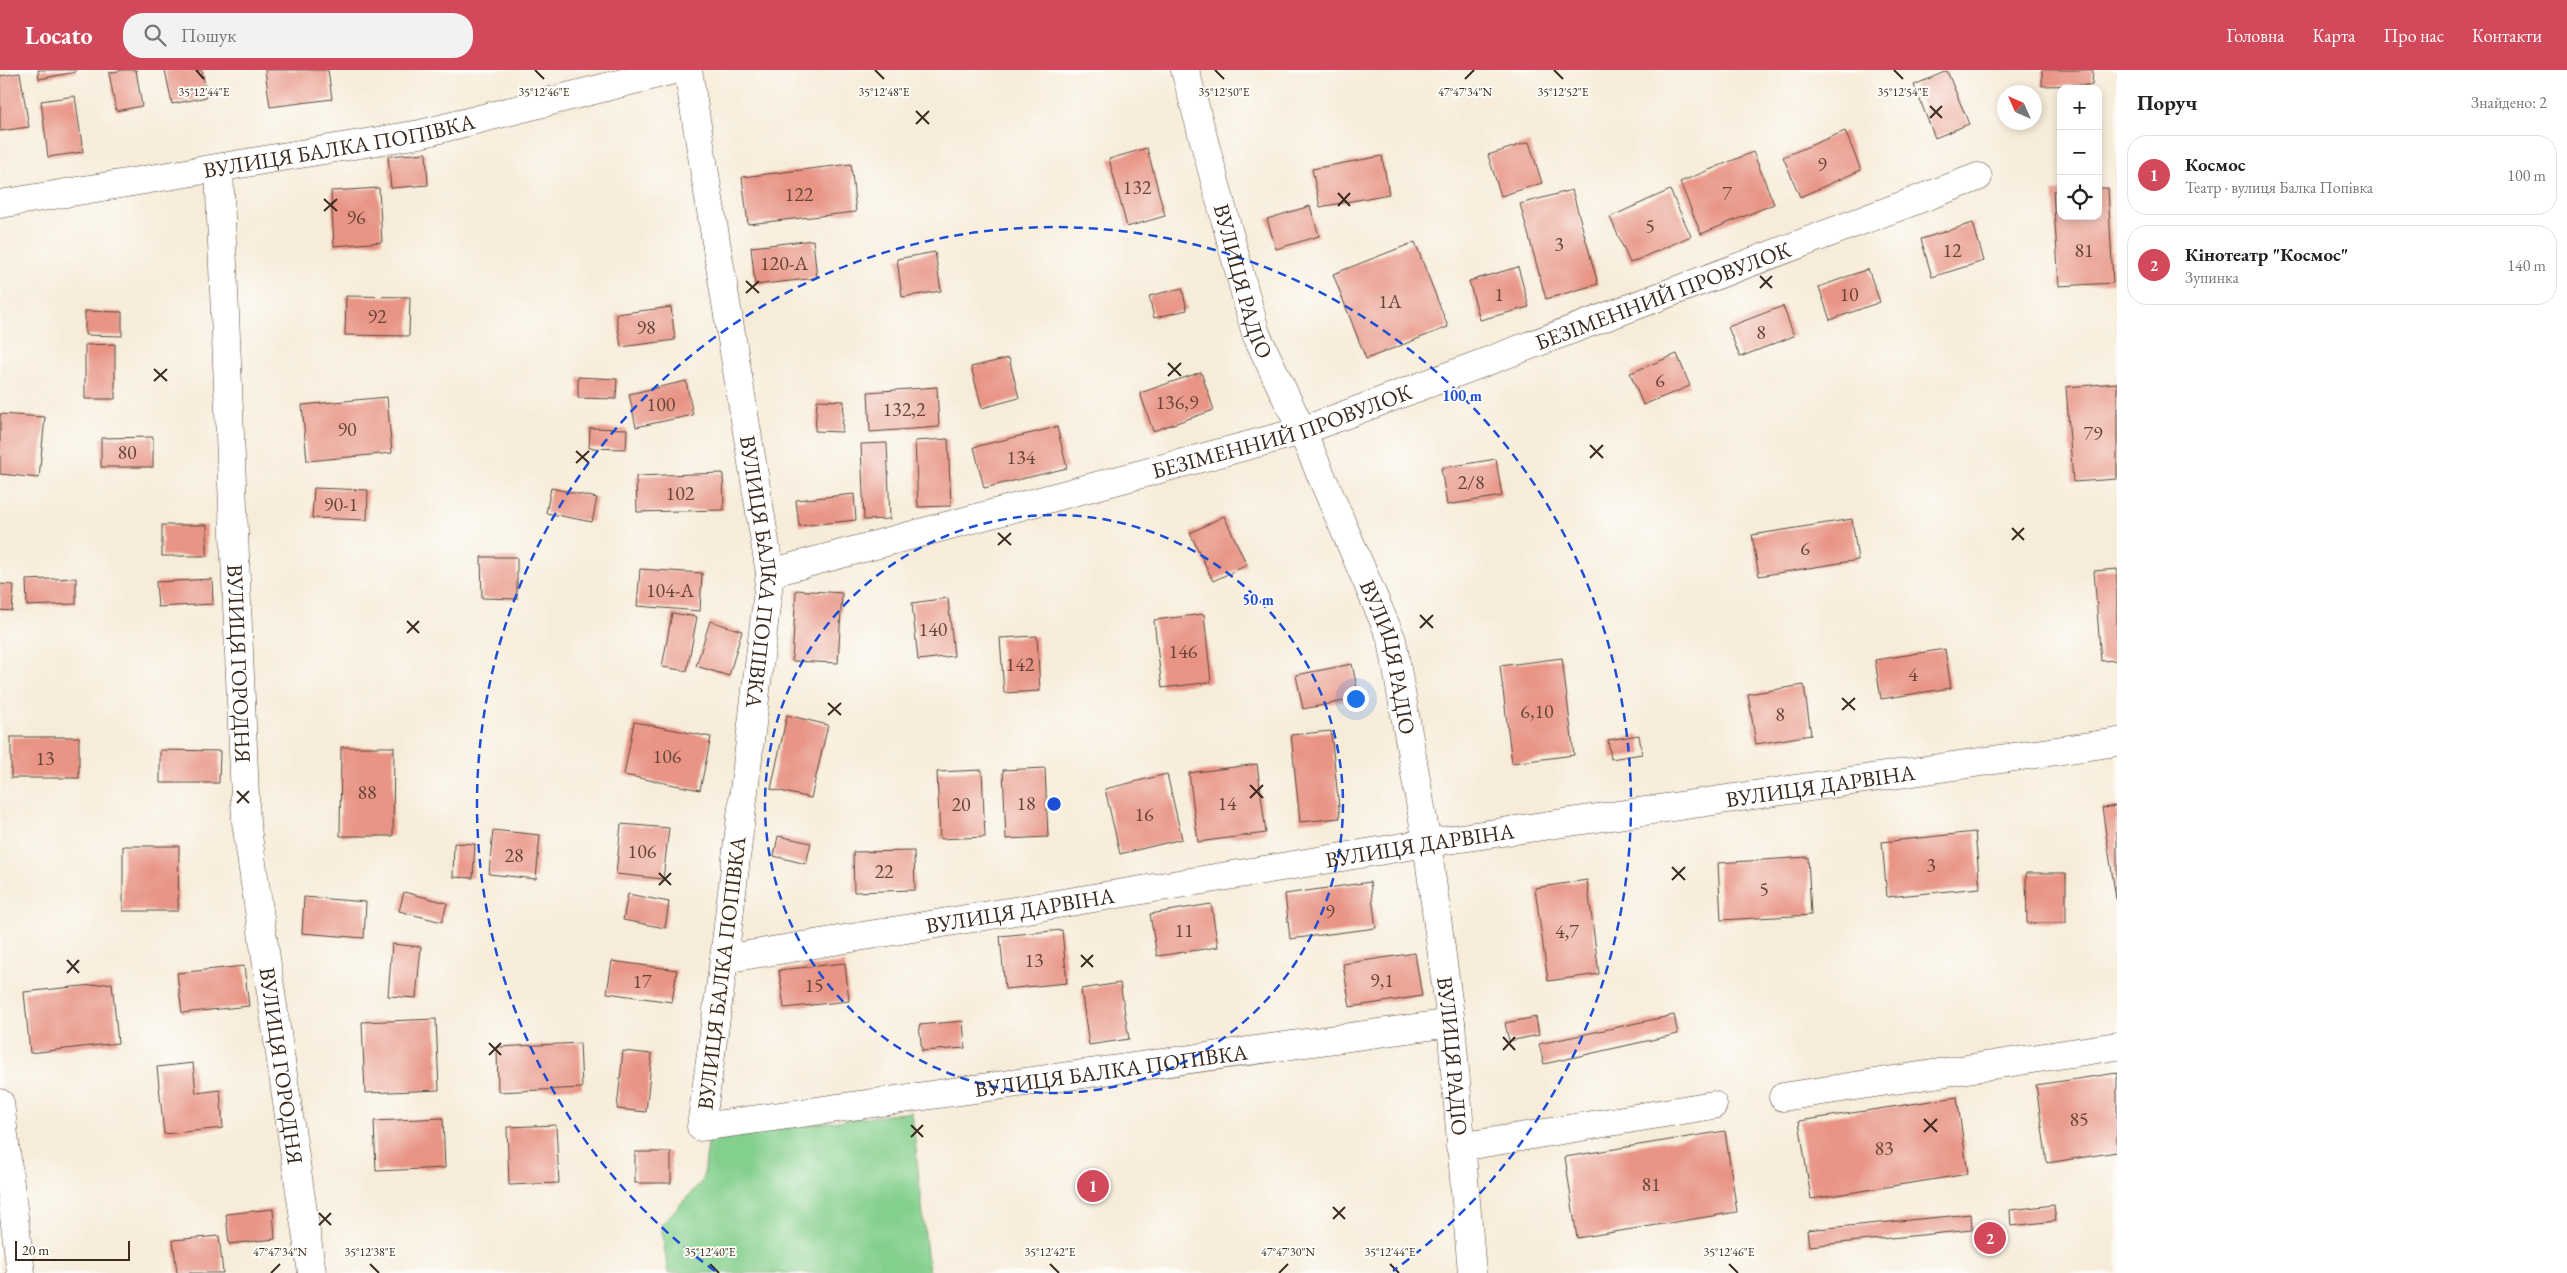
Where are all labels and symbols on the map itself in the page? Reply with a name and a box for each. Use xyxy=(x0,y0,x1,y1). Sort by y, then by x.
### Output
text: 35°12'44"E xyxy=(178,84,230,100)
text: 35°12'46"E xyxy=(518,84,570,100)
text: 35°12'48"E xyxy=(858,84,910,100)
text: 35°12'50"E xyxy=(1198,84,1250,100)
text: 47°47'34"N xyxy=(1438,84,1492,100)
text: 35°12'52"E xyxy=(1537,84,1589,100)
text: 35°12'54"E xyxy=(1877,84,1929,100)
north arrow xyxy=(1997,85,2042,130)
street label: ВУЛИЦЯ БАЛКА ПОПІВКА xyxy=(201,107,479,185)
house number: 9 xyxy=(1817,151,1827,177)
house number: 132 xyxy=(1123,174,1152,200)
house number: 7 xyxy=(1722,180,1732,206)
house number: 122 xyxy=(785,181,814,207)
street label: ВУЛИЦЯ РАДІО xyxy=(1207,201,1280,364)
house number: 96 xyxy=(346,204,366,230)
house number: 5 xyxy=(1645,213,1655,239)
house number: 3 xyxy=(1554,231,1564,257)
street label: БЕЗІМЕННИЙ ПРОВУЛОК xyxy=(1531,235,1795,357)
house number: 12 xyxy=(1942,237,1962,263)
house number: 81 xyxy=(2074,237,2094,263)
house number: 120-А xyxy=(760,250,808,276)
house number: 1 xyxy=(1494,281,1504,307)
house number: 10 xyxy=(1839,281,1859,307)
house number: 1А xyxy=(1378,288,1402,314)
house number: 92 xyxy=(367,303,387,329)
house number: 98 xyxy=(636,314,656,340)
house number: 8 xyxy=(1756,319,1766,345)
house number: 6 xyxy=(1655,367,1665,393)
street label: БЕЗІМЕННИЙ ПРОВУЛОК xyxy=(1149,377,1416,485)
text: 100 m xyxy=(1442,386,1482,405)
house number: 136,9 xyxy=(1156,389,1199,415)
house number: 100 xyxy=(647,391,676,417)
house number: 132,2 xyxy=(883,396,926,422)
house number: 90 xyxy=(337,416,357,442)
house number: 79 xyxy=(2083,420,2103,446)
street label: ВУЛИЦЯ БАЛКА ПОПІВКА xyxy=(733,433,784,711)
house number: 80 xyxy=(117,439,137,465)
house number: 134 xyxy=(1007,444,1036,470)
house number: 2/8 xyxy=(1457,469,1485,495)
house number: 102 xyxy=(666,480,695,506)
house number: 90-1 xyxy=(324,491,358,517)
house number: 6 xyxy=(1800,535,1810,561)
street label: ВУЛИЦЯ ГОРОДНЯ xyxy=(220,564,258,764)
street label: ВУЛИЦЯ РАДІО xyxy=(1353,575,1422,737)
house number: 104-А xyxy=(646,577,694,603)
text: 50 m xyxy=(1242,590,1274,609)
house number: 140 xyxy=(919,616,948,642)
house number: 146 xyxy=(1169,638,1198,664)
house number: 142 xyxy=(1006,651,1035,677)
house number: 4 xyxy=(1908,661,1918,687)
your location xyxy=(1343,686,1369,712)
house number: 6,10 xyxy=(1520,698,1554,724)
house number: 8 xyxy=(1775,701,1785,727)
house number: 106 xyxy=(653,743,682,769)
house number: 13 xyxy=(35,745,55,771)
street label: ВУЛИЦЯ ДАРВІНА xyxy=(1724,758,1918,814)
house number: 88 xyxy=(357,779,377,805)
house number: 18 xyxy=(1016,790,1036,816)
house number: 14 xyxy=(1217,790,1237,816)
house number: 20 xyxy=(951,791,971,817)
centre of rings xyxy=(1045,795,1063,813)
house number: 16 xyxy=(1134,801,1154,827)
street label: ВУЛИЦЯ ДАРВІНА xyxy=(1323,816,1517,875)
street label: ВУЛИЦЯ БАЛКА ПОПІВКА xyxy=(690,834,753,1111)
house number: 106 xyxy=(628,838,657,864)
house number: 28 xyxy=(504,842,524,868)
house number: 3 xyxy=(1926,852,1936,878)
house number: 22 xyxy=(874,858,894,884)
house number: 5 xyxy=(1759,876,1769,902)
street label: ВУЛИЦЯ ДАРВІНА xyxy=(923,881,1117,941)
house number: 9 xyxy=(1325,898,1335,924)
house number: 11 xyxy=(1174,917,1194,943)
house number: 4,7 xyxy=(1555,918,1579,944)
house number: 13 xyxy=(1024,947,1044,973)
street label: ВУЛИЦЯ ГОРОДНЯ xyxy=(252,965,310,1167)
house number: 9,1 xyxy=(1370,967,1394,993)
house number: 17 xyxy=(632,968,652,994)
house number: 15 xyxy=(804,972,824,998)
street label: ВУЛИЦЯ РАДІО xyxy=(1430,975,1474,1137)
street label: ВУЛИЦЯ БАЛКА ПОПІВКА xyxy=(973,1037,1250,1104)
house number: 85 xyxy=(2069,1106,2089,1132)
house number: 83 xyxy=(1874,1135,1894,1161)
pin: 1 xyxy=(1077,1167,1109,1205)
house number: 81 xyxy=(1641,1171,1661,1197)
pin: 2 xyxy=(1974,1219,2006,1257)
scale bar xyxy=(15,1238,130,1261)
text: 47°47'34"N xyxy=(253,1244,307,1260)
text: 35°12'38"E xyxy=(344,1244,396,1260)
text: 35°12'40"E xyxy=(684,1244,736,1260)
text: 35°12'42"E xyxy=(1024,1244,1076,1260)
text: 47°47'30"N xyxy=(1261,1244,1315,1260)
text: 35°12'44"E xyxy=(1364,1244,1416,1260)
text: 35°12'46"E xyxy=(1703,1244,1755,1260)

